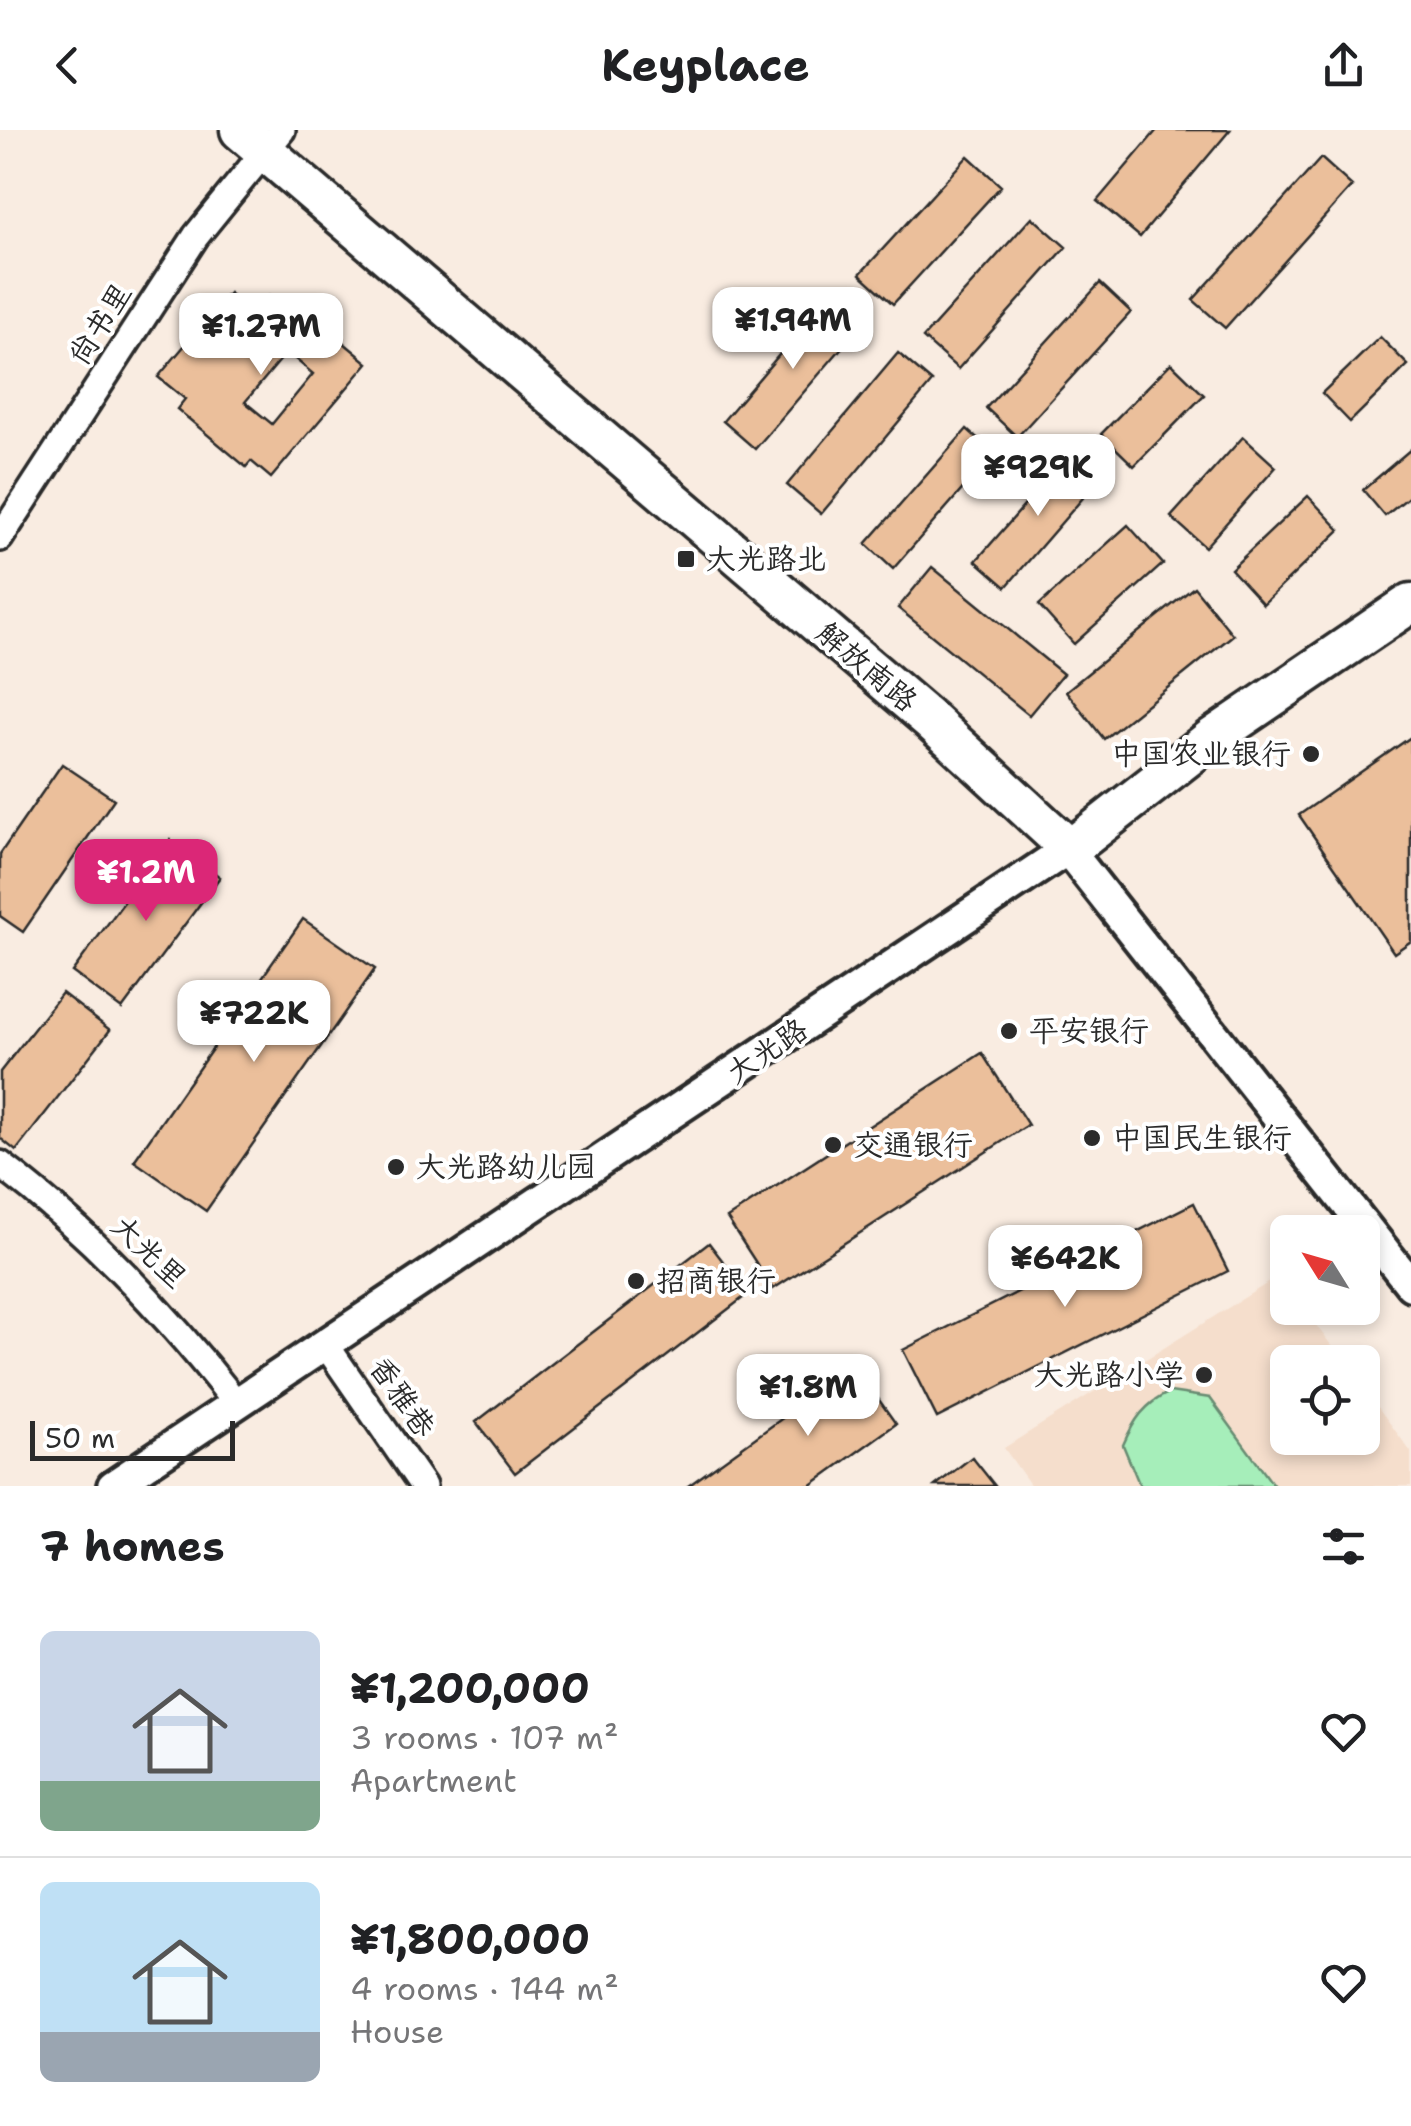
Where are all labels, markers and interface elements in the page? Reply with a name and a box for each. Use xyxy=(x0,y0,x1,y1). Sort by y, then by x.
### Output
text: Keyplace xyxy=(601,35,810,95)
icon: back xyxy=(40,38,95,93)
icon: share xyxy=(1316,38,1371,93)
street label: 尚书里 xyxy=(58,275,141,373)
pin: ¥1.94M xyxy=(712,287,874,372)
pin: ¥1.27M xyxy=(180,293,342,378)
text: ¥1.94M xyxy=(734,298,852,341)
text: ¥1.27M xyxy=(201,304,321,347)
pin: ¥929K xyxy=(968,434,1108,519)
text: ¥929K xyxy=(983,445,1093,488)
place label: 大光路北 xyxy=(706,538,826,579)
marker: 大光路北 xyxy=(675,548,697,570)
street label: 解放南路 xyxy=(808,612,926,721)
place label: 中国农业银行 xyxy=(1111,733,1291,774)
marker: 中国农业银行 xyxy=(1300,743,1322,765)
pin: ¥1.2M xyxy=(76,839,216,924)
text: ¥1.2M xyxy=(97,850,195,893)
pin: ¥722K xyxy=(184,980,324,1065)
text: ¥722K xyxy=(199,991,309,1034)
street label: 大光路 xyxy=(718,1008,815,1093)
place label: 平安银行 xyxy=(1029,1010,1149,1051)
marker: 平安银行 xyxy=(998,1020,1020,1042)
place label: 中国民生银行 xyxy=(1112,1117,1292,1158)
place label: 交通银行 xyxy=(853,1124,973,1165)
marker: 中国民生银行 xyxy=(1081,1127,1103,1149)
marker: 交通银行 xyxy=(822,1134,844,1156)
place label: 大光路幼儿园 xyxy=(416,1146,596,1187)
marker: 大光路幼儿园 xyxy=(385,1156,407,1178)
street label: 大光里 xyxy=(103,1206,196,1298)
north arrow xyxy=(1270,1215,1380,1325)
map controls xyxy=(1270,1215,1380,1455)
pin: ¥642K xyxy=(995,1225,1135,1310)
text: ¥642K xyxy=(1010,1236,1120,1279)
place label: 招商银行 xyxy=(656,1260,776,1301)
marker: 招商银行 xyxy=(625,1270,647,1292)
button: locate xyxy=(1270,1345,1380,1455)
street label: 香雅巷 xyxy=(360,1348,445,1445)
pin: ¥1.8M xyxy=(738,1354,878,1439)
place label: 大光路小学 xyxy=(1034,1354,1184,1395)
marker: 大光路小学 xyxy=(1193,1364,1215,1386)
text: ¥1.8M xyxy=(759,1365,857,1408)
scale bar xyxy=(30,1416,235,1460)
text: 50 m xyxy=(45,1419,115,1457)
text: 7 homes xyxy=(40,1518,225,1574)
icon: filters xyxy=(1316,1519,1371,1574)
text: ¥1,200,000 xyxy=(350,1660,590,1716)
icon: home xyxy=(120,1671,240,1791)
icon: heart xyxy=(1316,1704,1371,1759)
text: 3 rooms · 107 m² xyxy=(350,1716,618,1759)
text: Apartment xyxy=(350,1759,517,1802)
text: ¥1,800,000 xyxy=(350,1911,590,1967)
icon: home xyxy=(120,1922,240,2042)
icon: heart xyxy=(1316,1955,1371,2010)
text: 4 rooms · 144 m² xyxy=(350,1967,619,2010)
text: House xyxy=(350,2010,444,2053)

